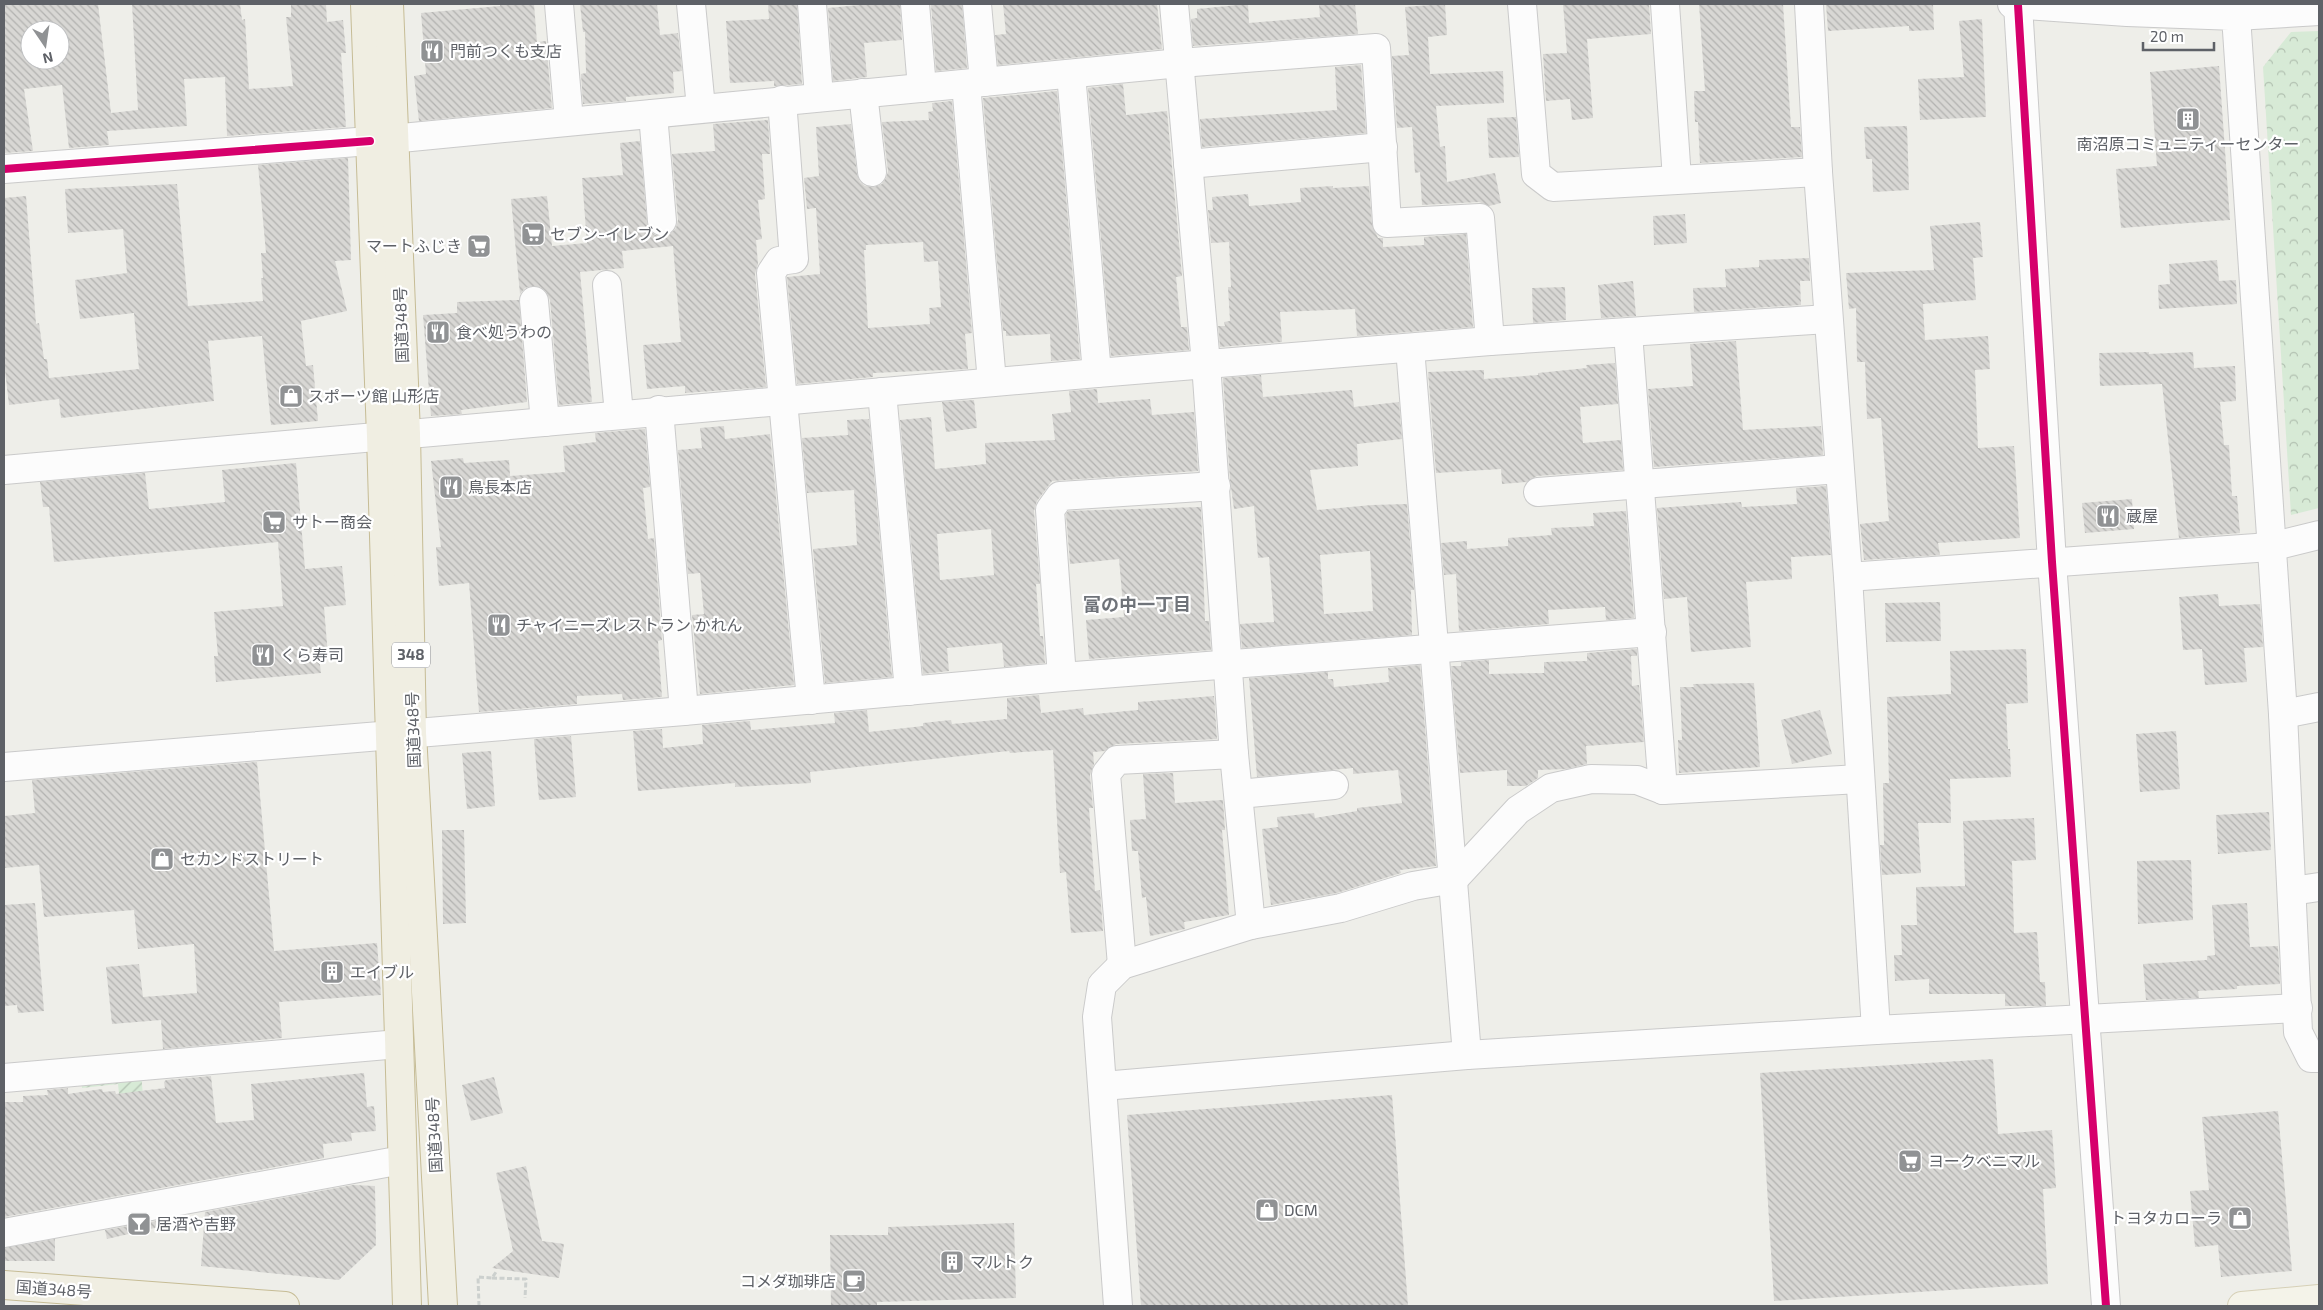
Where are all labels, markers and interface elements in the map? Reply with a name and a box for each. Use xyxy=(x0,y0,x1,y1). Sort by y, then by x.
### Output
north arrow xyxy=(20,20,70,70)
scale bar xyxy=(2143,20,2214,52)
text: 20 m xyxy=(2150,27,2184,45)
restaurant icon: 門前つくも支店 xyxy=(419,38,445,64)
place label: 門前つくも支店 xyxy=(450,41,562,60)
text: N xyxy=(41,49,55,68)
building icon: 南沼原コミュニティーセンター xyxy=(2175,106,2201,132)
place label: 南沼原コミュニティーセンター xyxy=(2076,134,2300,153)
supermarket icon: セブン-イレブン xyxy=(520,221,546,247)
place label: セブン-イレブン xyxy=(550,224,669,243)
supermarket icon: マートふじき xyxy=(466,233,492,259)
place label: マートふじき xyxy=(366,236,462,255)
street label: 国道348号 xyxy=(390,286,411,364)
restaurant icon: 食べ処うわの xyxy=(425,319,451,345)
place label: 食べ処うわの xyxy=(456,322,552,341)
shop icon: スポーツ館 山形店 xyxy=(278,383,304,409)
place label: スポーツ館 山形店 xyxy=(308,386,439,405)
restaurant icon: 鳥長本店 xyxy=(438,474,464,500)
place label: 鳥長本店 xyxy=(468,477,532,496)
restaurant icon: 蔵屋 xyxy=(2095,503,2121,529)
place label: 蔵屋 xyxy=(2126,506,2158,525)
supermarket icon: サトー商会 xyxy=(261,509,287,535)
place label: サトー商会 xyxy=(292,512,372,531)
district label: 富の中一丁目 xyxy=(1083,593,1191,615)
restaurant icon: チャイニーズレストラン かれん xyxy=(486,612,512,638)
place label: チャイニーズレストラン かれん xyxy=(516,615,743,634)
restaurant icon: くら寿司 xyxy=(250,642,276,668)
road number: 348 xyxy=(392,642,430,668)
place label: くら寿司 xyxy=(280,645,344,664)
street label: 国道348号 xyxy=(402,691,423,769)
shop icon: セカンドストリート xyxy=(149,846,175,872)
place label: セカンドストリート xyxy=(180,849,324,868)
building icon: エイブル xyxy=(319,959,345,985)
place label: エイブル xyxy=(350,962,414,981)
street label: 国道348号 xyxy=(422,1096,445,1174)
supermarket icon: ヨークベニマル xyxy=(1897,1148,1923,1174)
place label: ヨークベニマル xyxy=(1928,1151,2040,1170)
shop icon: DCM xyxy=(1254,1197,1280,1223)
place label: DCM xyxy=(1284,1200,1318,1219)
shop icon: トヨタカローラ xyxy=(2227,1205,2253,1231)
place label: トヨタカローラ xyxy=(2110,1208,2222,1227)
bar icon: 居酒や吉野 xyxy=(126,1211,152,1237)
place label: 居酒や吉野 xyxy=(156,1214,236,1233)
building icon: マルトク xyxy=(939,1249,965,1275)
place label: マルトク xyxy=(970,1252,1034,1271)
cafe icon: コメダ珈琲店 xyxy=(841,1268,867,1294)
place label: コメダ珈琲店 xyxy=(740,1271,836,1290)
street label: 国道348号 xyxy=(15,1276,93,1301)

